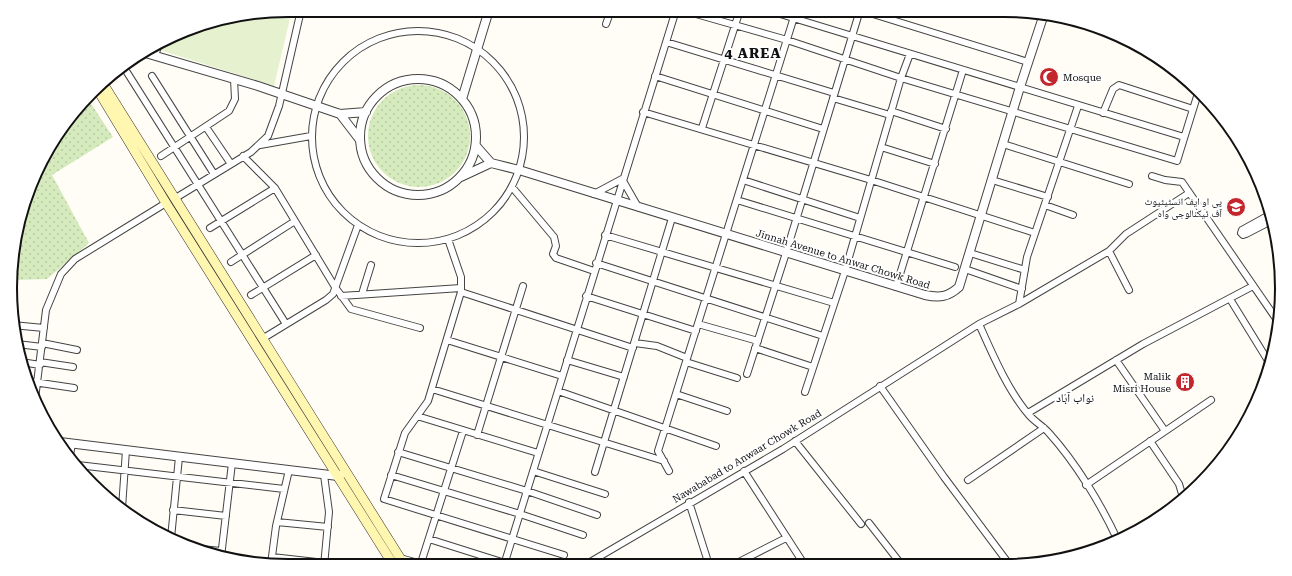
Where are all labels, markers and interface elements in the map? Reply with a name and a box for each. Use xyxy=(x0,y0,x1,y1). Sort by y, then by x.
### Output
district label: 4 AREA xyxy=(724,45,782,61)
mosque icon: Mosque xyxy=(1038,66,1060,88)
place label: Mosque xyxy=(1063,72,1102,83)
place label: پی او ایف انسٹیٹیوٹ آف ٹیکنالوجی واہ xyxy=(1145,196,1222,220)
school or university icon: پی او ایف انسٹیٹیوٹ آف ٹیکنالوجی واہ xyxy=(1225,196,1247,218)
street label: Jinnah Avenue to Anwar Chowk Road xyxy=(755,227,932,291)
place label: Malik Misri House xyxy=(1113,371,1172,394)
building icon: Malik Misri House xyxy=(1174,371,1196,393)
district label: نواب آباد xyxy=(1056,391,1094,405)
street label: Nawababad to Anwaar Chowk Road xyxy=(671,407,824,505)

